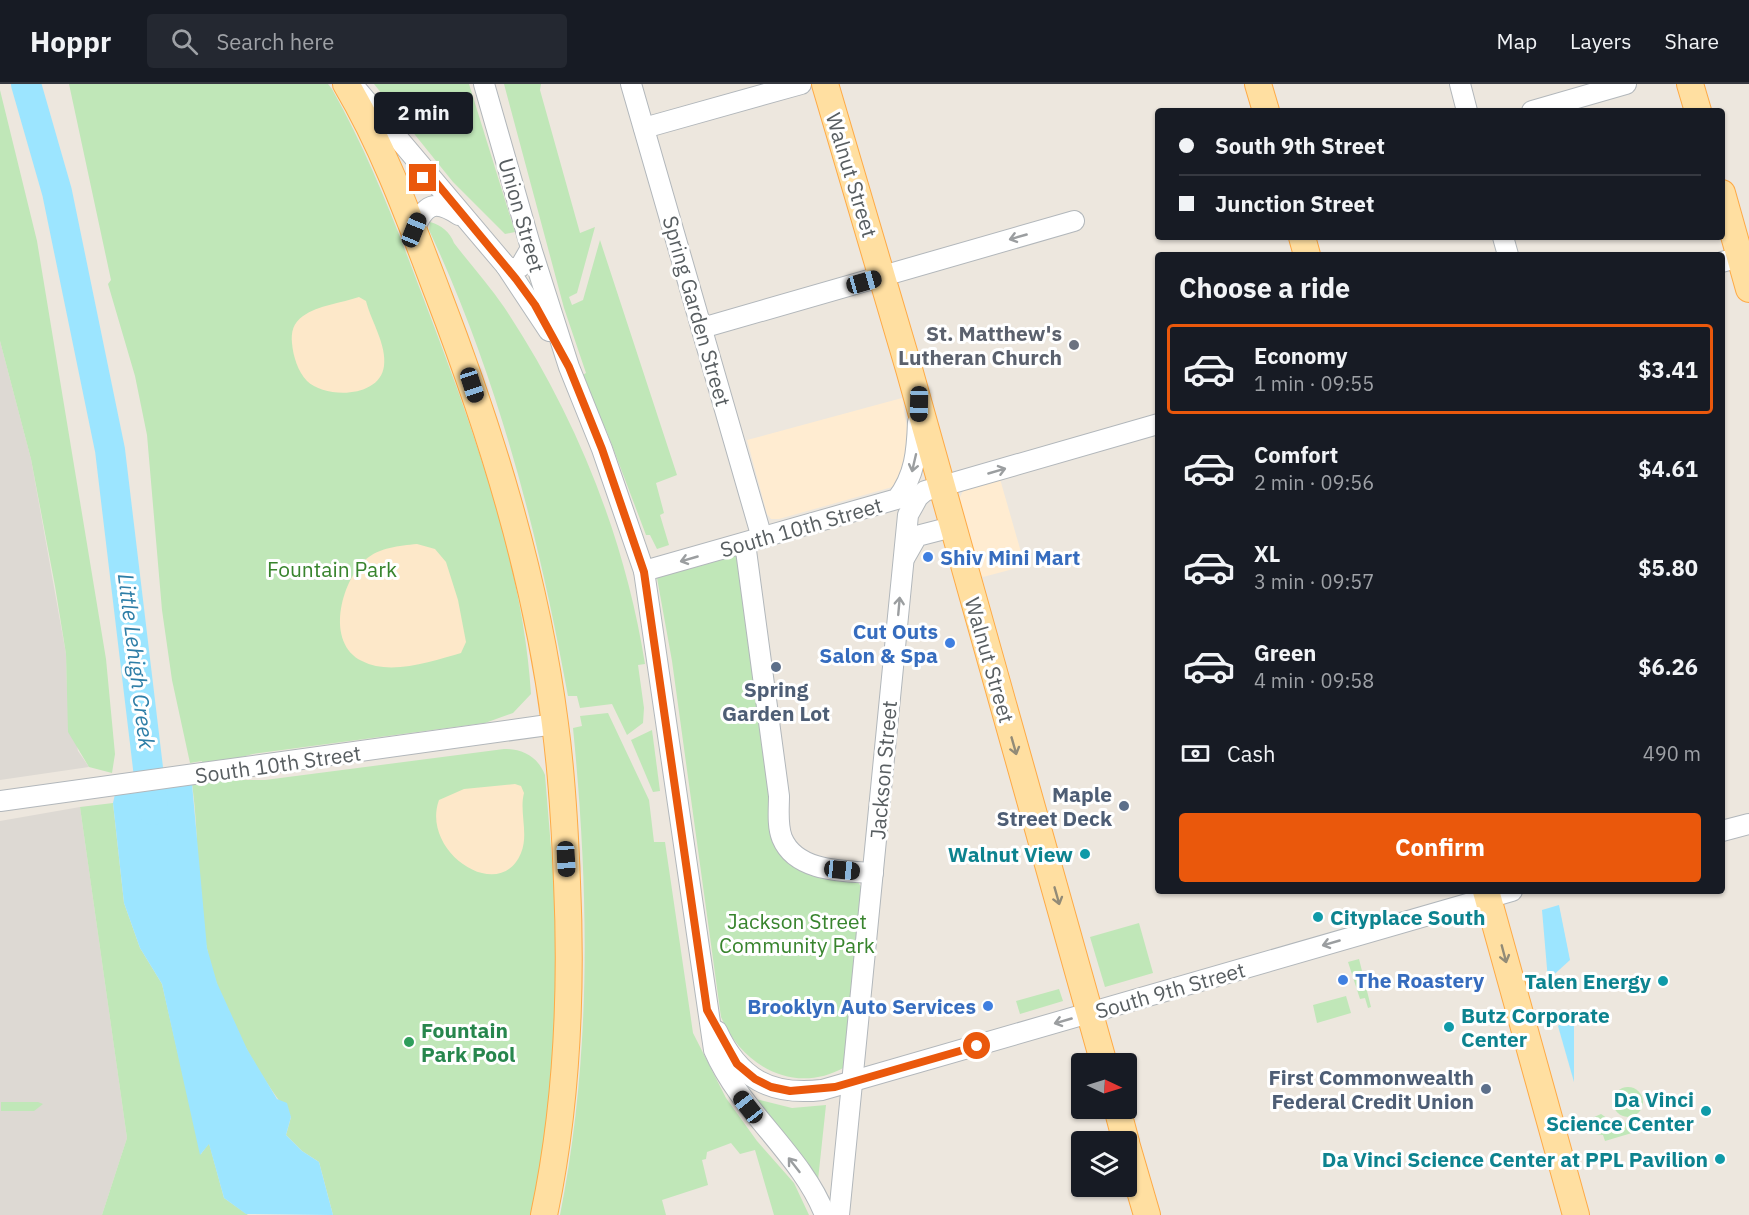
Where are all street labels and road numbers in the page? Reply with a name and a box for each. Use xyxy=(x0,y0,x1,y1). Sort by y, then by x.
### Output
street label: Walnut Street xyxy=(820,109,884,241)
street label: Union Street xyxy=(492,155,552,275)
street label: Spring Garden Street xyxy=(656,213,738,409)
street label: South 10th Street xyxy=(717,490,885,564)
street label: Walnut Street xyxy=(959,594,1021,726)
street label: Jackson Street xyxy=(863,699,903,841)
street label: South 10th Street xyxy=(193,739,363,789)
street label: South 9th Street xyxy=(1092,955,1248,1025)

